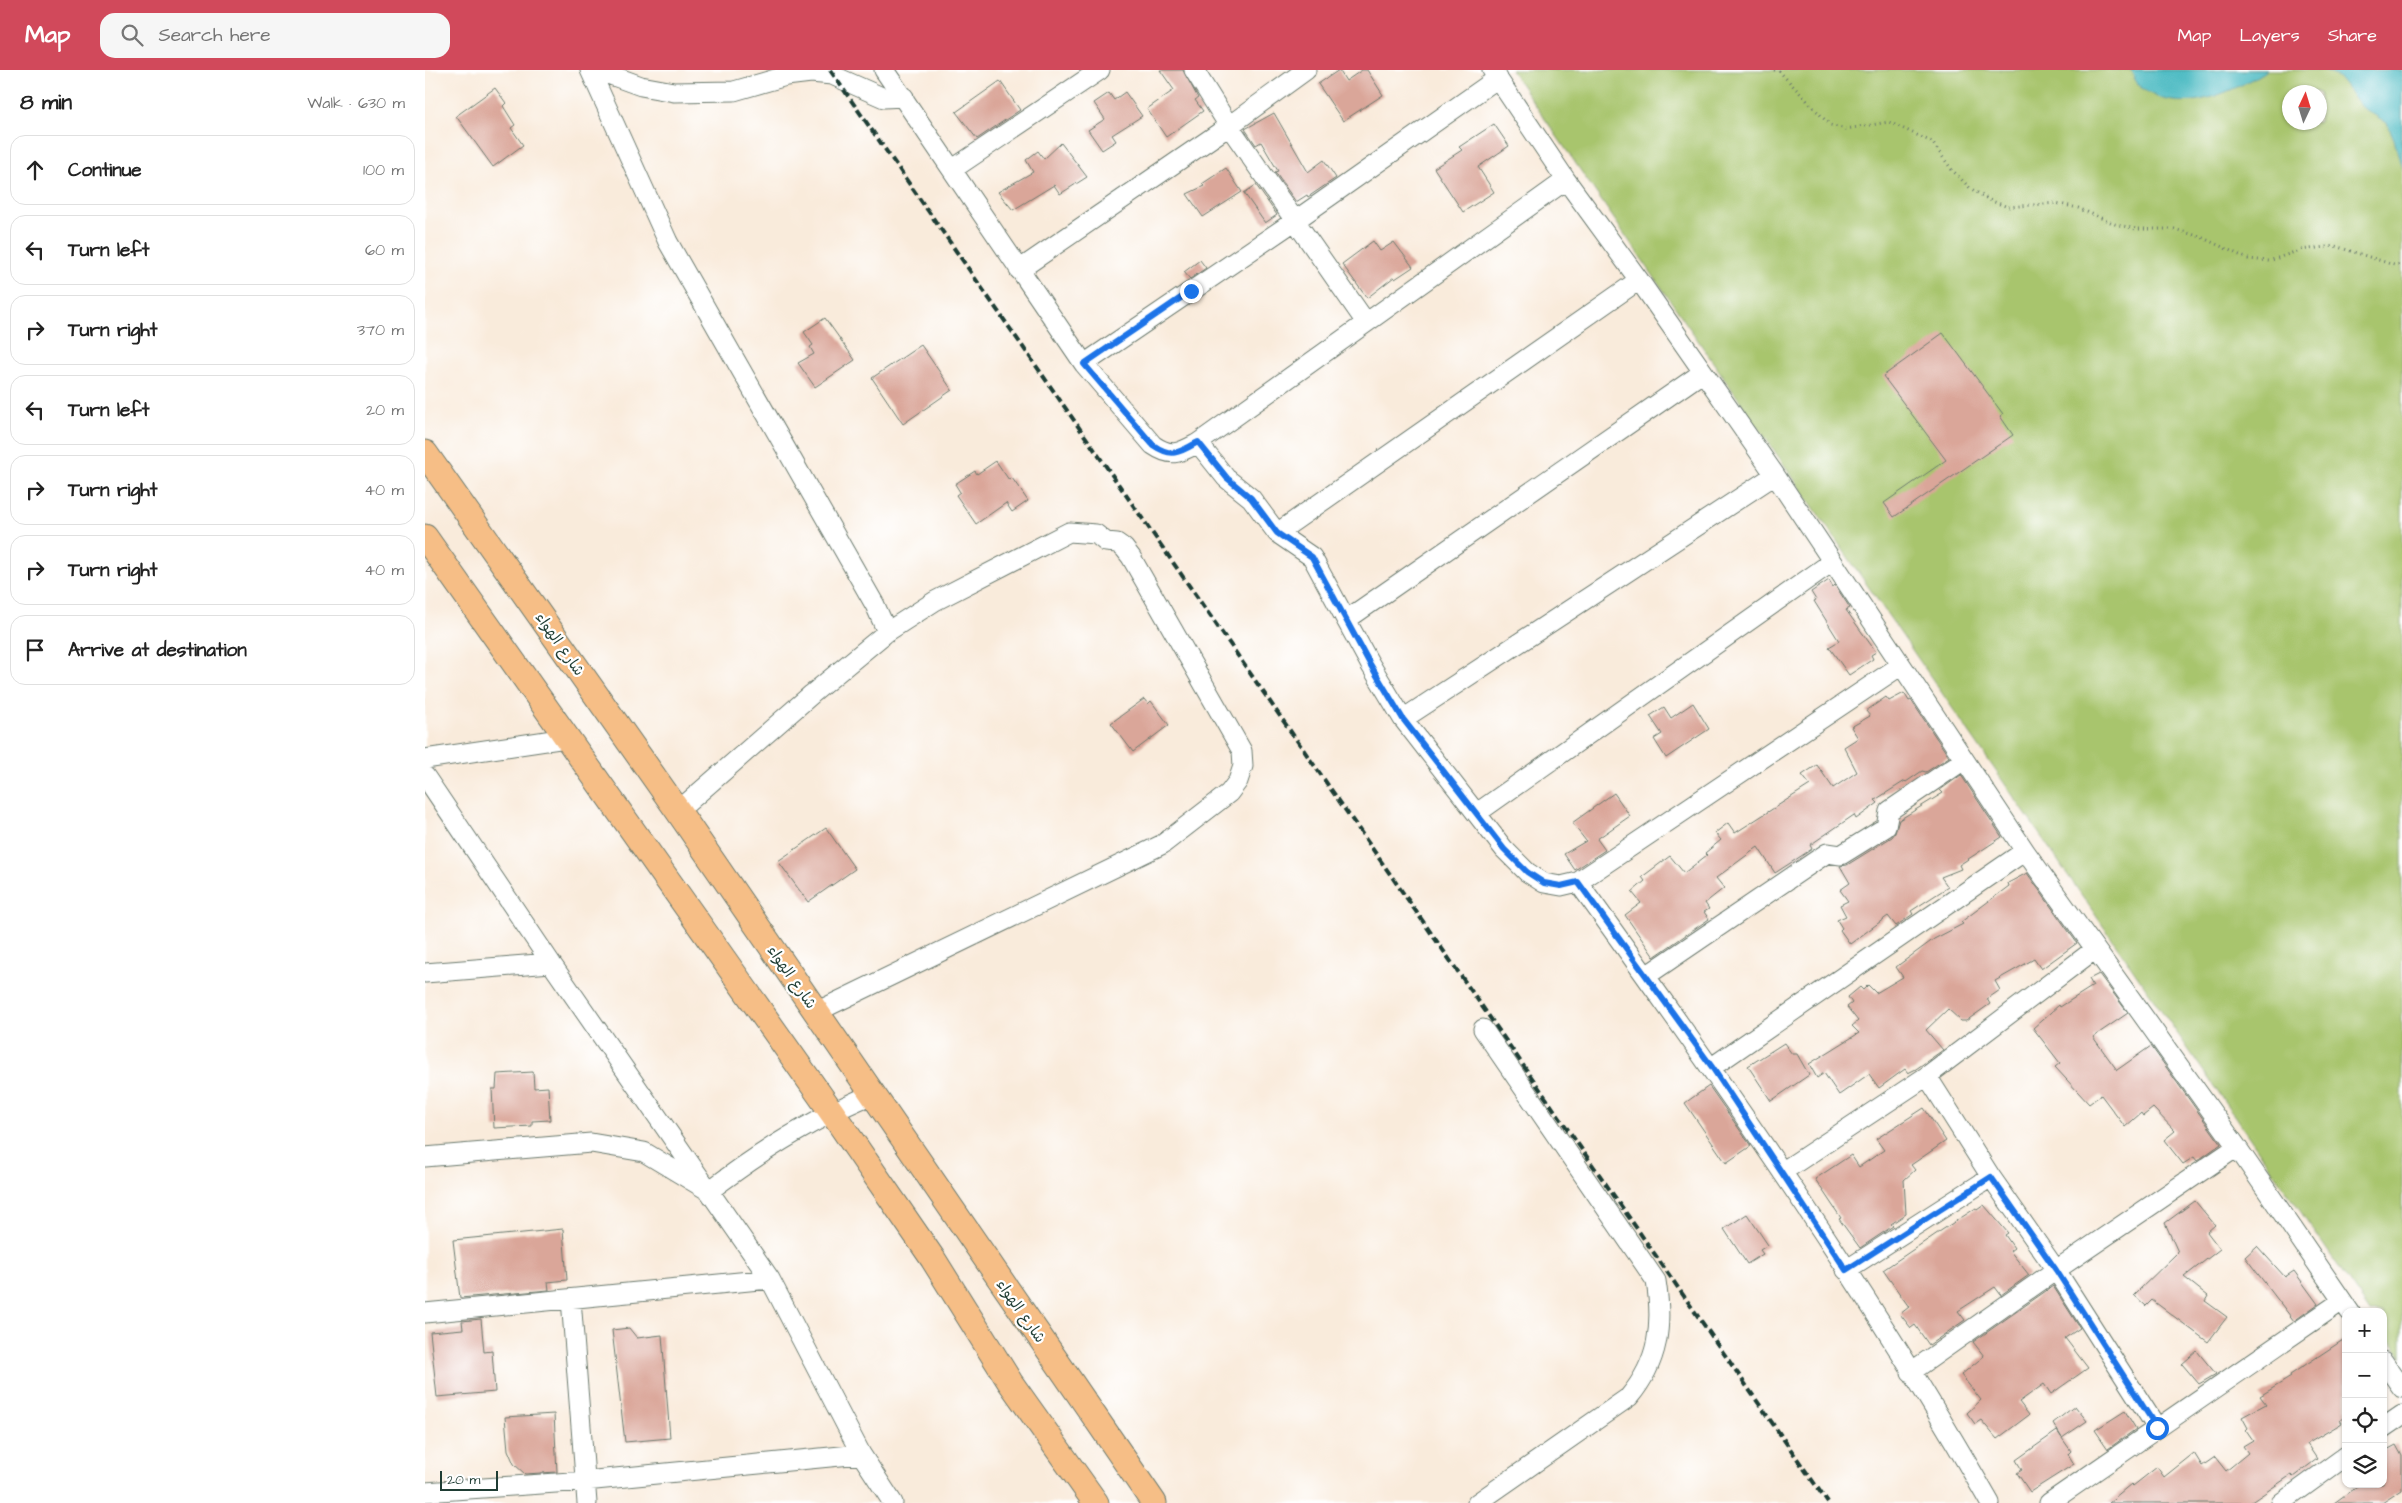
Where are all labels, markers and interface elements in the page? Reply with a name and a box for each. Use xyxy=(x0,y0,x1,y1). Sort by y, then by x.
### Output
search box xyxy=(100,13,450,58)
text: Map xyxy=(25,18,70,52)
icon: search xyxy=(118,21,146,49)
text: Search here xyxy=(158,22,271,49)
text: Map xyxy=(2177,23,2211,48)
text: Layers xyxy=(2239,23,2300,48)
text: Share xyxy=(2328,23,2377,48)
north arrow xyxy=(2282,85,2327,130)
text: 8 min xyxy=(20,88,72,117)
text: Walk · 630 m xyxy=(307,92,405,114)
icon: ahead xyxy=(21,156,49,184)
text: Continue xyxy=(68,157,142,184)
text: 100 m xyxy=(363,159,404,181)
icon: left xyxy=(21,236,49,264)
text: Turn left xyxy=(68,237,149,264)
text: 60 m xyxy=(365,239,404,261)
route end xyxy=(1180,280,1203,303)
icon: right xyxy=(21,316,49,344)
text: Turn right xyxy=(68,317,157,344)
text: 370 m xyxy=(357,319,404,341)
icon: left xyxy=(21,396,49,424)
text: Turn left xyxy=(68,397,149,424)
text: 20 m xyxy=(366,399,404,421)
icon: right xyxy=(21,476,49,504)
text: Turn right xyxy=(68,477,157,504)
text: 40 m xyxy=(364,479,404,501)
icon: right xyxy=(21,556,49,584)
text: Turn right xyxy=(68,557,157,584)
text: 40 m xyxy=(364,559,404,581)
street label: شارع الهواء xyxy=(530,608,589,680)
icon: arrive xyxy=(21,636,49,664)
text: Arrive at destination xyxy=(68,637,247,664)
street label: شارع الهواء xyxy=(762,941,821,1013)
street label: شارع الهواء xyxy=(991,1275,1050,1347)
map controls xyxy=(2342,1308,2387,1488)
button: + xyxy=(2342,1308,2387,1353)
button: − xyxy=(2342,1353,2387,1398)
button: locate xyxy=(2342,1398,2387,1443)
route start xyxy=(2146,1417,2169,1440)
button: layers xyxy=(2342,1443,2387,1488)
scale bar xyxy=(440,1468,497,1491)
text: 20 m xyxy=(447,1470,480,1490)

